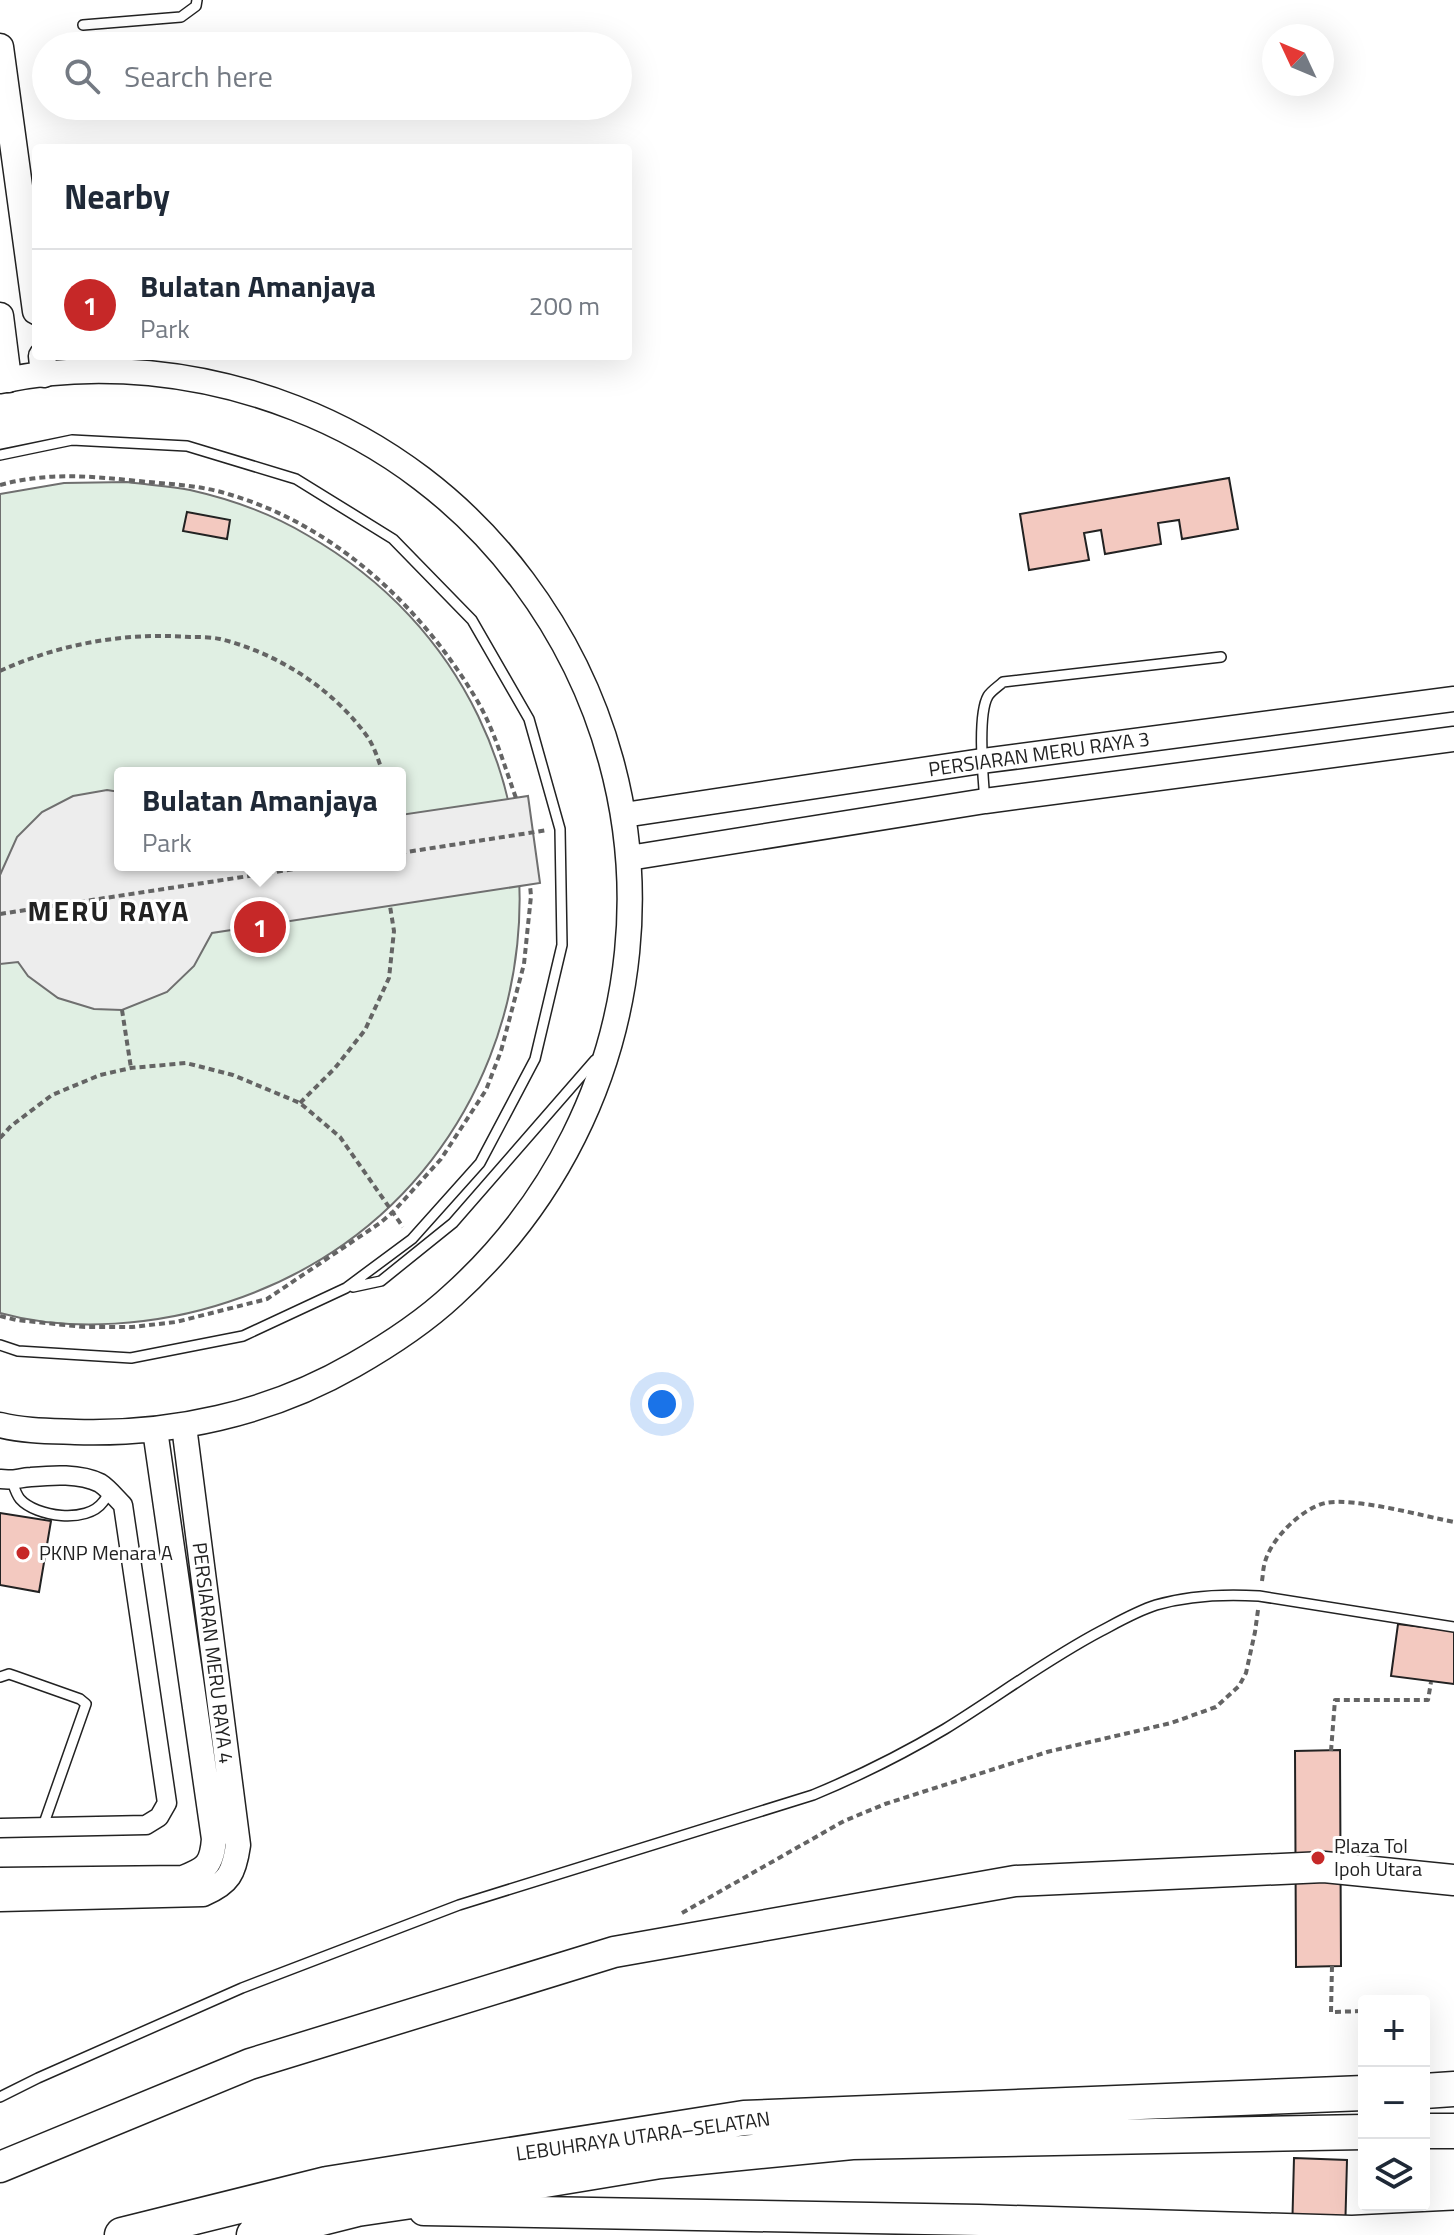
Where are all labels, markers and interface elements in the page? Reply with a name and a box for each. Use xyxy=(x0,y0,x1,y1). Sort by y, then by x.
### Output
north arrow xyxy=(1262,24,1334,96)
search box xyxy=(32,32,632,120)
text: Search here xyxy=(124,53,273,99)
icon: search xyxy=(60,54,104,98)
text: Nearby xyxy=(64,170,170,222)
text: Bulatan Amanjaya xyxy=(140,263,376,309)
text: 1 xyxy=(83,286,97,325)
text: 200 m xyxy=(529,286,600,325)
text: Park xyxy=(140,309,190,348)
street label: PERSIARAN MERU RAYA 3 xyxy=(926,723,1151,784)
popup xyxy=(114,767,406,871)
text: Bulatan Amanjaya xyxy=(142,777,378,823)
text: Park xyxy=(142,823,192,862)
district label: MERU RAYA xyxy=(28,889,190,932)
pin: 1 xyxy=(234,897,286,957)
your location xyxy=(642,1384,682,1424)
place label: PKNP Menara A xyxy=(39,1537,173,1568)
street label: PERSIARAN MERU RAYA 4 xyxy=(185,1540,242,1765)
marker: PKNP Menara A xyxy=(14,1544,32,1562)
place label: Plaza Tol Ipoh Utara xyxy=(1334,1830,1422,1884)
marker: Plaza Tol Ipoh Utara xyxy=(1309,1849,1327,1867)
map controls xyxy=(1358,1995,1430,2211)
button: + xyxy=(1358,1995,1430,2067)
button: − xyxy=(1358,2067,1430,2139)
street label: LEBUHRAYA UTARA–SELATAN xyxy=(514,2102,772,2169)
button: layers xyxy=(1358,2139,1430,2211)

